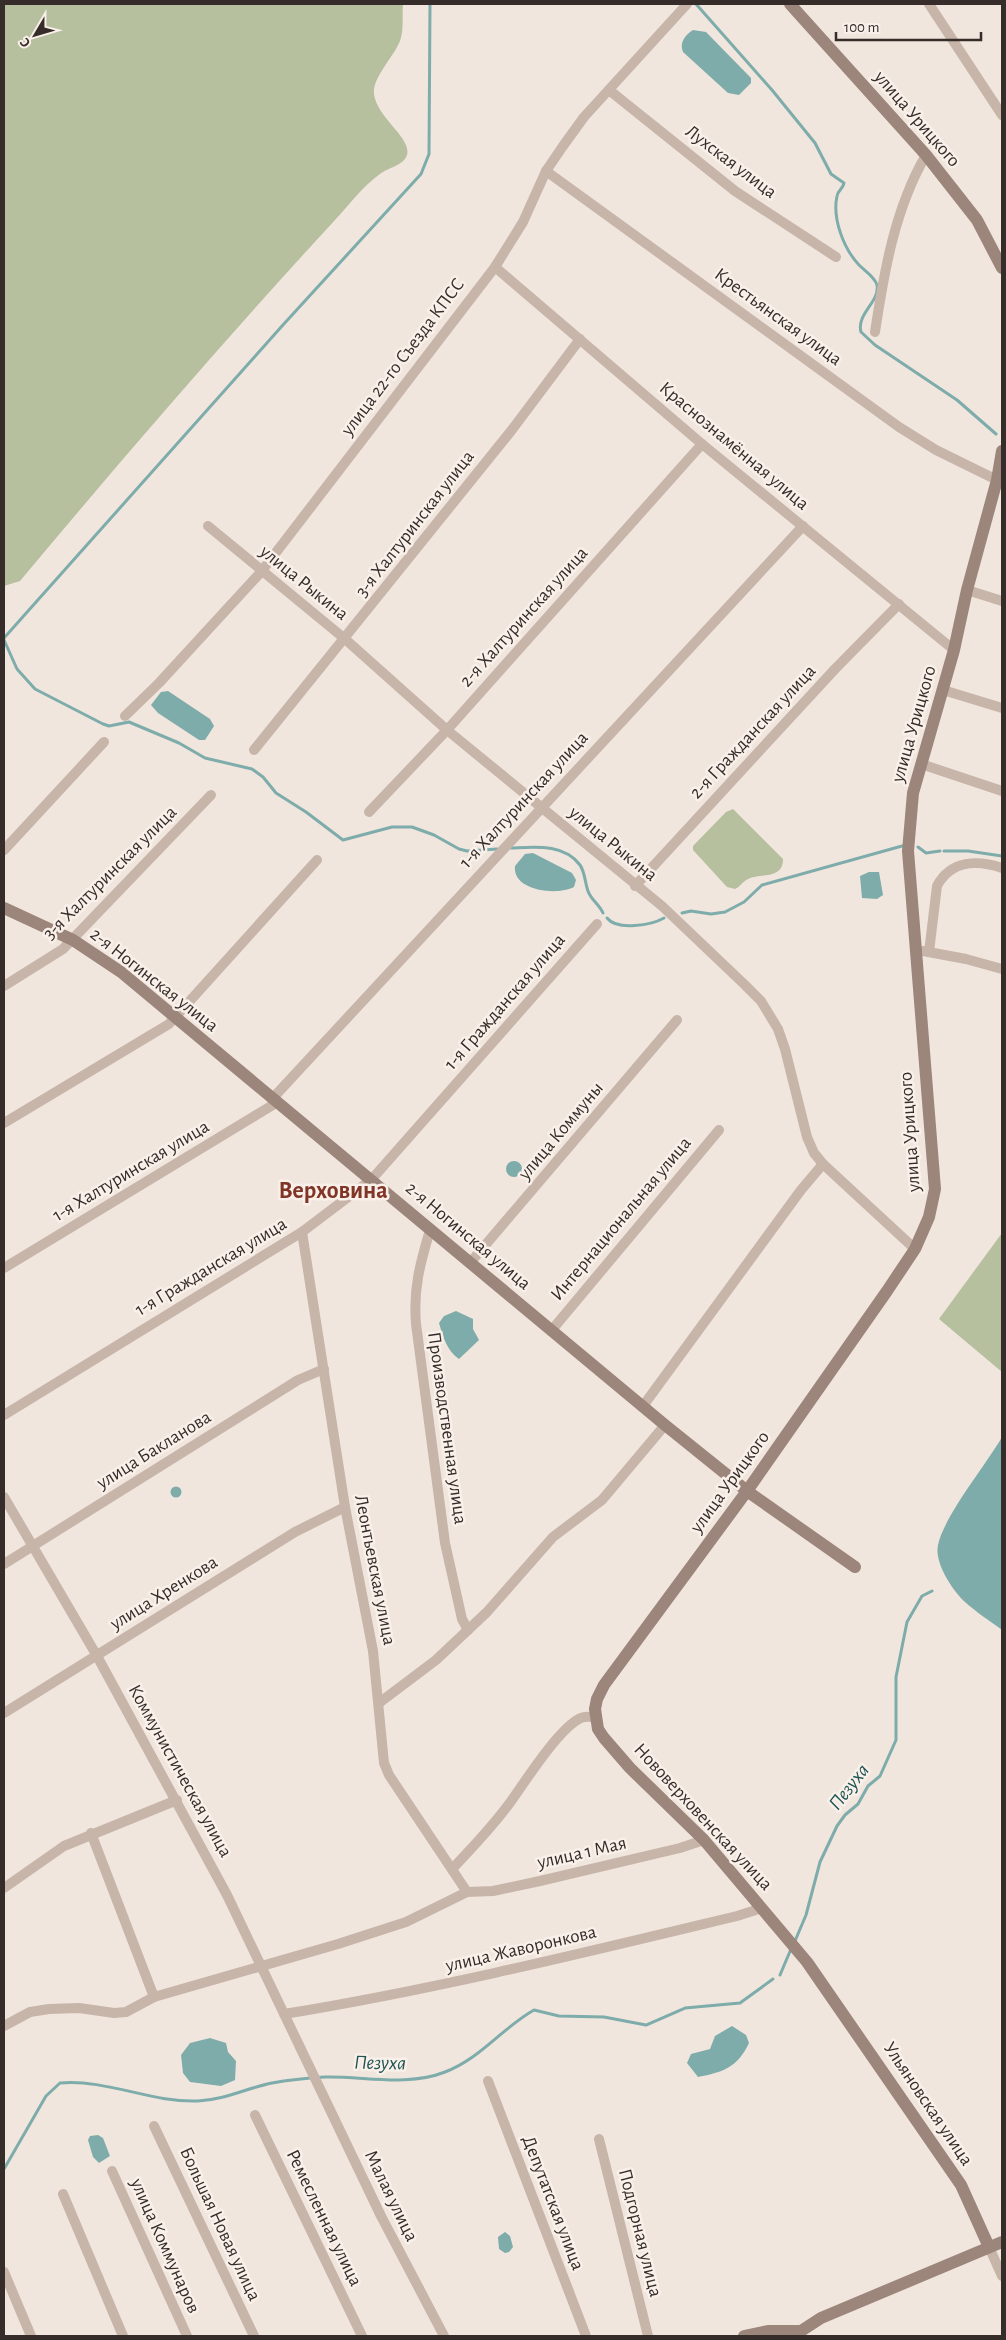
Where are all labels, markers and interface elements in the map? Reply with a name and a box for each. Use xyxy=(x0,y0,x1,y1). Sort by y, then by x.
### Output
north arrow xyxy=(10,10,60,60)
scale bar xyxy=(836,10,981,42)
text: 100 m xyxy=(844,20,879,35)
text: С xyxy=(17,35,33,50)
street label: улица Урицкого xyxy=(870,67,964,171)
street label: Лухская улица xyxy=(682,122,780,202)
street label: Крестьянская улица xyxy=(711,265,845,370)
street label: улица 22-го Съезда КПСС xyxy=(337,275,468,440)
street label: Краснознамённая улица xyxy=(656,378,812,514)
street label: 3-я Халтуринская улица xyxy=(352,447,478,601)
street label: улица Рыкина xyxy=(256,541,352,624)
street label: 2-я Халтуринская улица xyxy=(456,543,592,691)
street label: 2-я Гражданская улица xyxy=(686,661,820,803)
street label: улица Урицкого xyxy=(888,664,940,785)
street label: 1-я Халтуринская улица xyxy=(456,728,592,872)
street label: 3-я Халтуринская улица xyxy=(40,802,181,943)
street label: улица Рыкина xyxy=(565,802,661,885)
street label: 2-я Ногинская улица xyxy=(86,924,222,1036)
street label: 1-я Гражданская улица xyxy=(441,930,569,1074)
street label: улица Урицкого xyxy=(896,1071,924,1194)
street label: улица Коммуны xyxy=(514,1079,607,1184)
street label: 1-я Халтуринская улица xyxy=(49,1117,213,1225)
street label: Интернациональная улица xyxy=(547,1133,695,1304)
street label: 2-я Ногинская улица xyxy=(402,1178,534,1294)
district label: Верховина xyxy=(278,1179,388,1203)
street label: 1-я Гражданская улица xyxy=(132,1214,290,1320)
street label: Производственная улица xyxy=(424,1331,470,1526)
street label: улица Бакланова xyxy=(93,1407,215,1493)
street label: улица Урицкого xyxy=(686,1428,773,1537)
street label: Леонтьевская улица xyxy=(351,1493,399,1647)
street label: улица Хренкова xyxy=(106,1552,221,1634)
street label: Коммунистическая улица xyxy=(125,1681,236,1861)
street label: Нововерховенская улица xyxy=(630,1740,776,1894)
water label: Пезуха xyxy=(825,1760,873,1814)
street label: улица 1 Мая xyxy=(535,1834,628,1873)
street label: улица Жаворонкова xyxy=(443,1922,598,1976)
street label: Ульяновская улица xyxy=(880,2039,976,2169)
water label: Пезуха xyxy=(354,2053,406,2073)
street label: Депутатская улица xyxy=(519,2133,587,2273)
street label: Большая Новая улица xyxy=(176,2144,264,2304)
street label: Ремесленная улица xyxy=(283,2147,365,2290)
street label: Малая улица xyxy=(361,2147,421,2245)
street label: Подгорная улица xyxy=(615,2167,665,2299)
street label: улица Коммунаров xyxy=(126,2175,203,2316)

